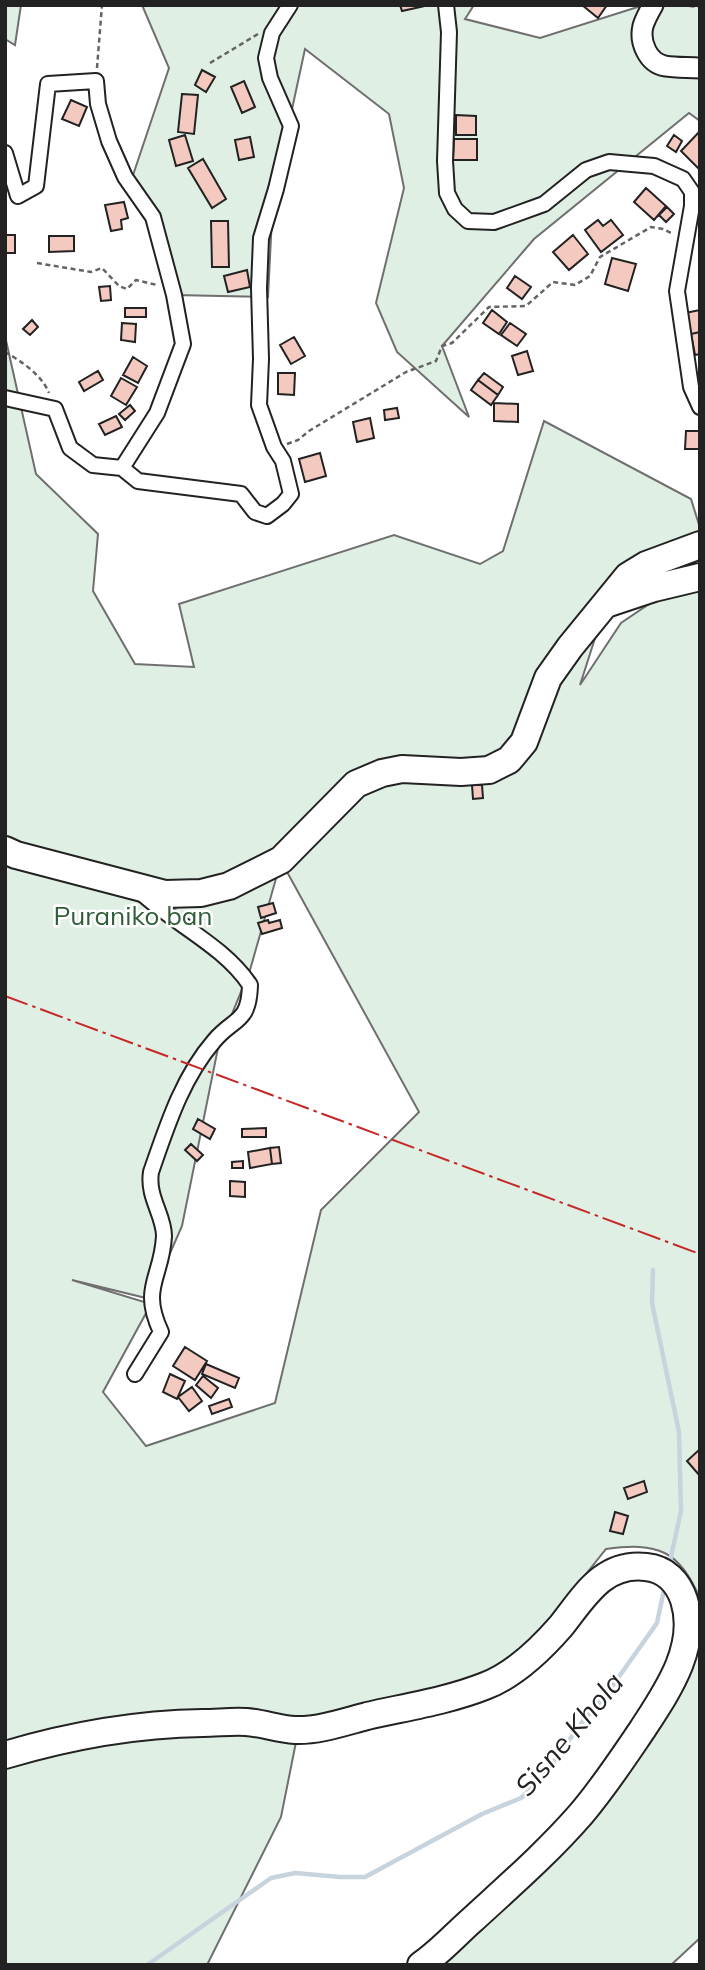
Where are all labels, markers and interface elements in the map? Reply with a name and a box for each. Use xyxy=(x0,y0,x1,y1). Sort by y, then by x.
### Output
park label: Puraniko ban xyxy=(53,899,213,932)
water label: Sisne Khola xyxy=(507,1665,630,1803)

